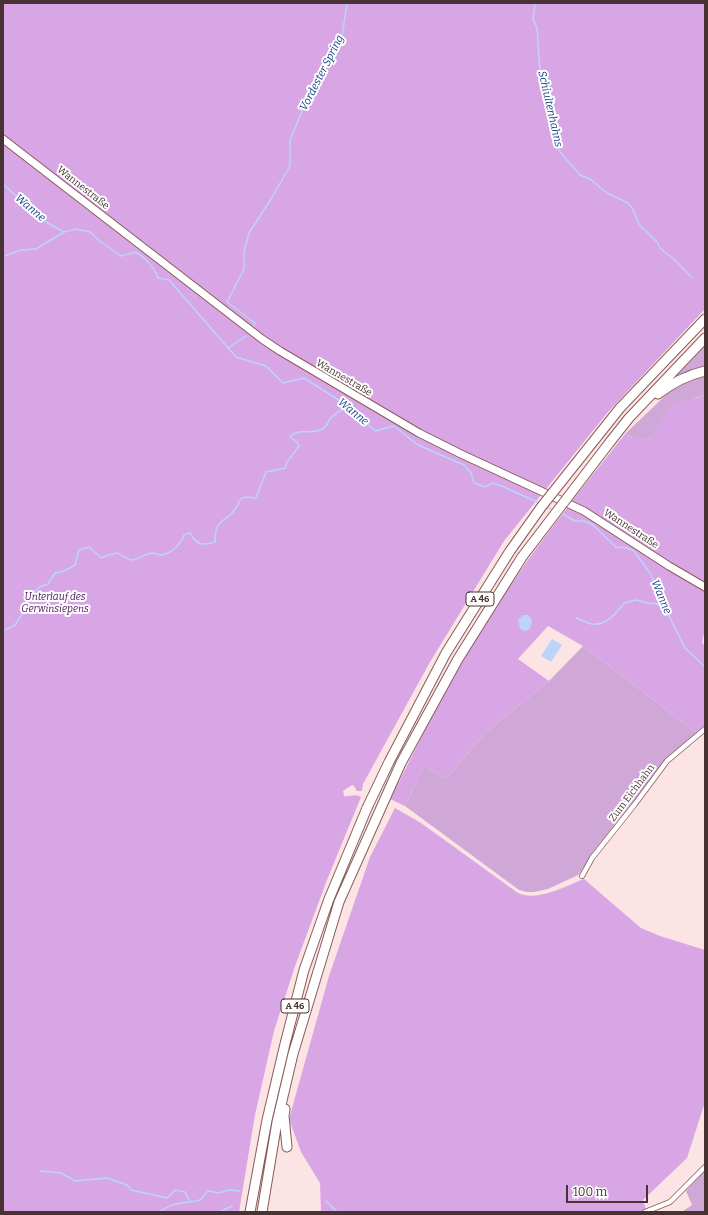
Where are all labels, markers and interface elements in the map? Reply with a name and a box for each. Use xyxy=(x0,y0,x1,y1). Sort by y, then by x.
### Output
water label: Vordester Spring xyxy=(297,33,347,113)
water label: Schiultenhahns xyxy=(535,70,565,148)
street label: Wannestraße xyxy=(55,164,111,212)
water label: Wanne xyxy=(12,192,48,224)
street label: Wannestraße xyxy=(314,357,374,399)
water label: Wanne xyxy=(335,396,371,428)
street label: Wannestraße xyxy=(601,507,661,551)
water label: Wanne xyxy=(648,578,674,616)
park label: Unterlauf des Gerwinsiepens xyxy=(21,591,89,614)
road number: A 46 xyxy=(466,592,494,606)
street label: Zum Eichhahn xyxy=(607,762,657,824)
road number: A 46 xyxy=(281,999,309,1013)
scale bar xyxy=(568,1177,650,1203)
text: 100 m xyxy=(573,1185,607,1199)

